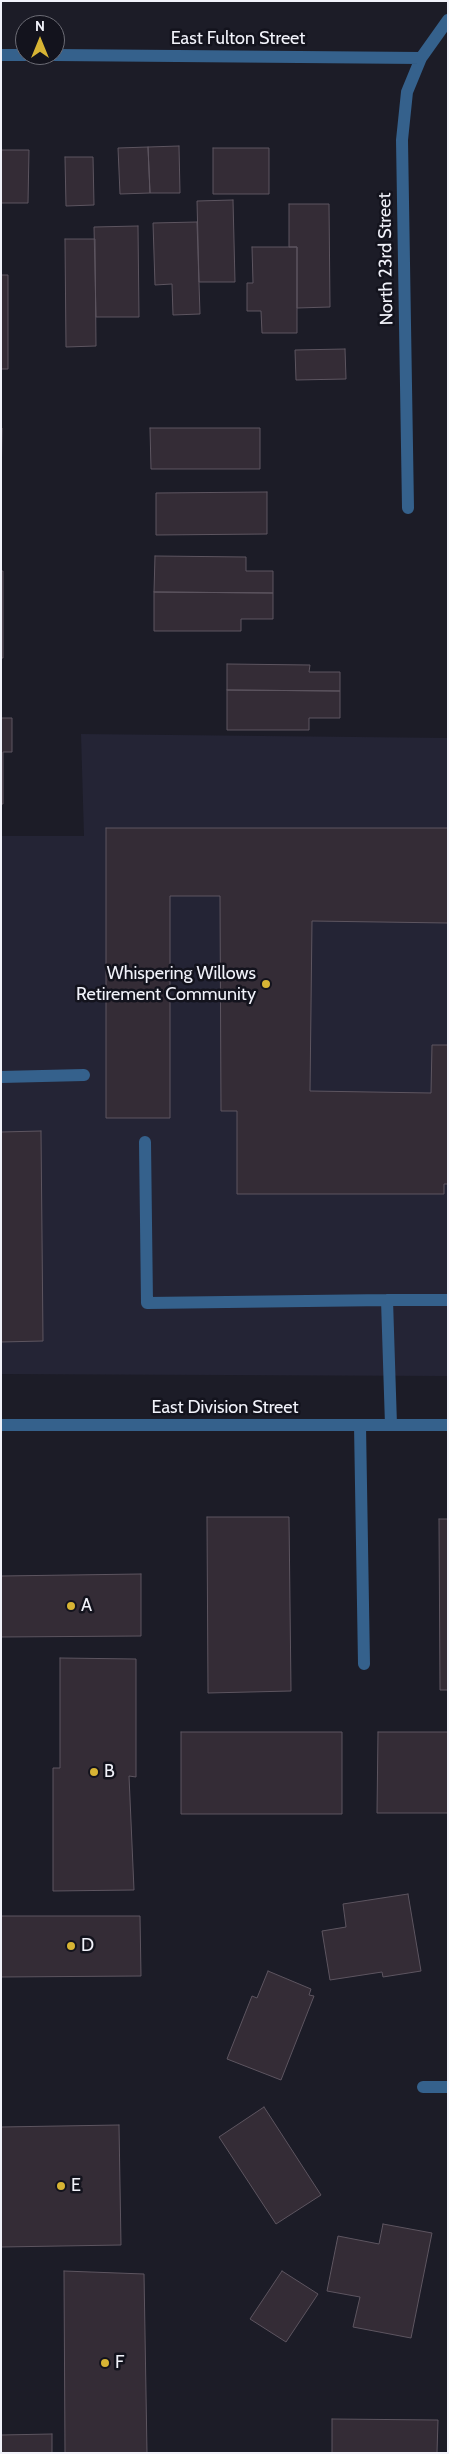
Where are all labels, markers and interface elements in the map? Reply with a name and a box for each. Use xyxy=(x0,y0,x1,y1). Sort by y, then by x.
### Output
north arrow xyxy=(15,15,65,65)
text: N xyxy=(35,17,45,35)
street label: East Fulton Street xyxy=(171,28,305,50)
street label: North 23rd Street xyxy=(374,192,398,326)
place label: Whispering Willows Retirement Community xyxy=(76,963,256,1006)
marker: Whispering Willows Retirement Community xyxy=(260,978,272,990)
street label: East Division Street xyxy=(151,1397,299,1419)
place label: A xyxy=(81,1595,92,1617)
marker: A xyxy=(65,1600,77,1612)
place label: B xyxy=(104,1761,115,1783)
marker: B xyxy=(88,1766,100,1778)
place label: D xyxy=(81,1935,94,1957)
marker: D xyxy=(65,1940,77,1952)
place label: E xyxy=(71,2175,81,2197)
marker: E xyxy=(55,2180,67,2192)
place label: F xyxy=(115,2352,124,2374)
marker: F xyxy=(99,2357,111,2369)

